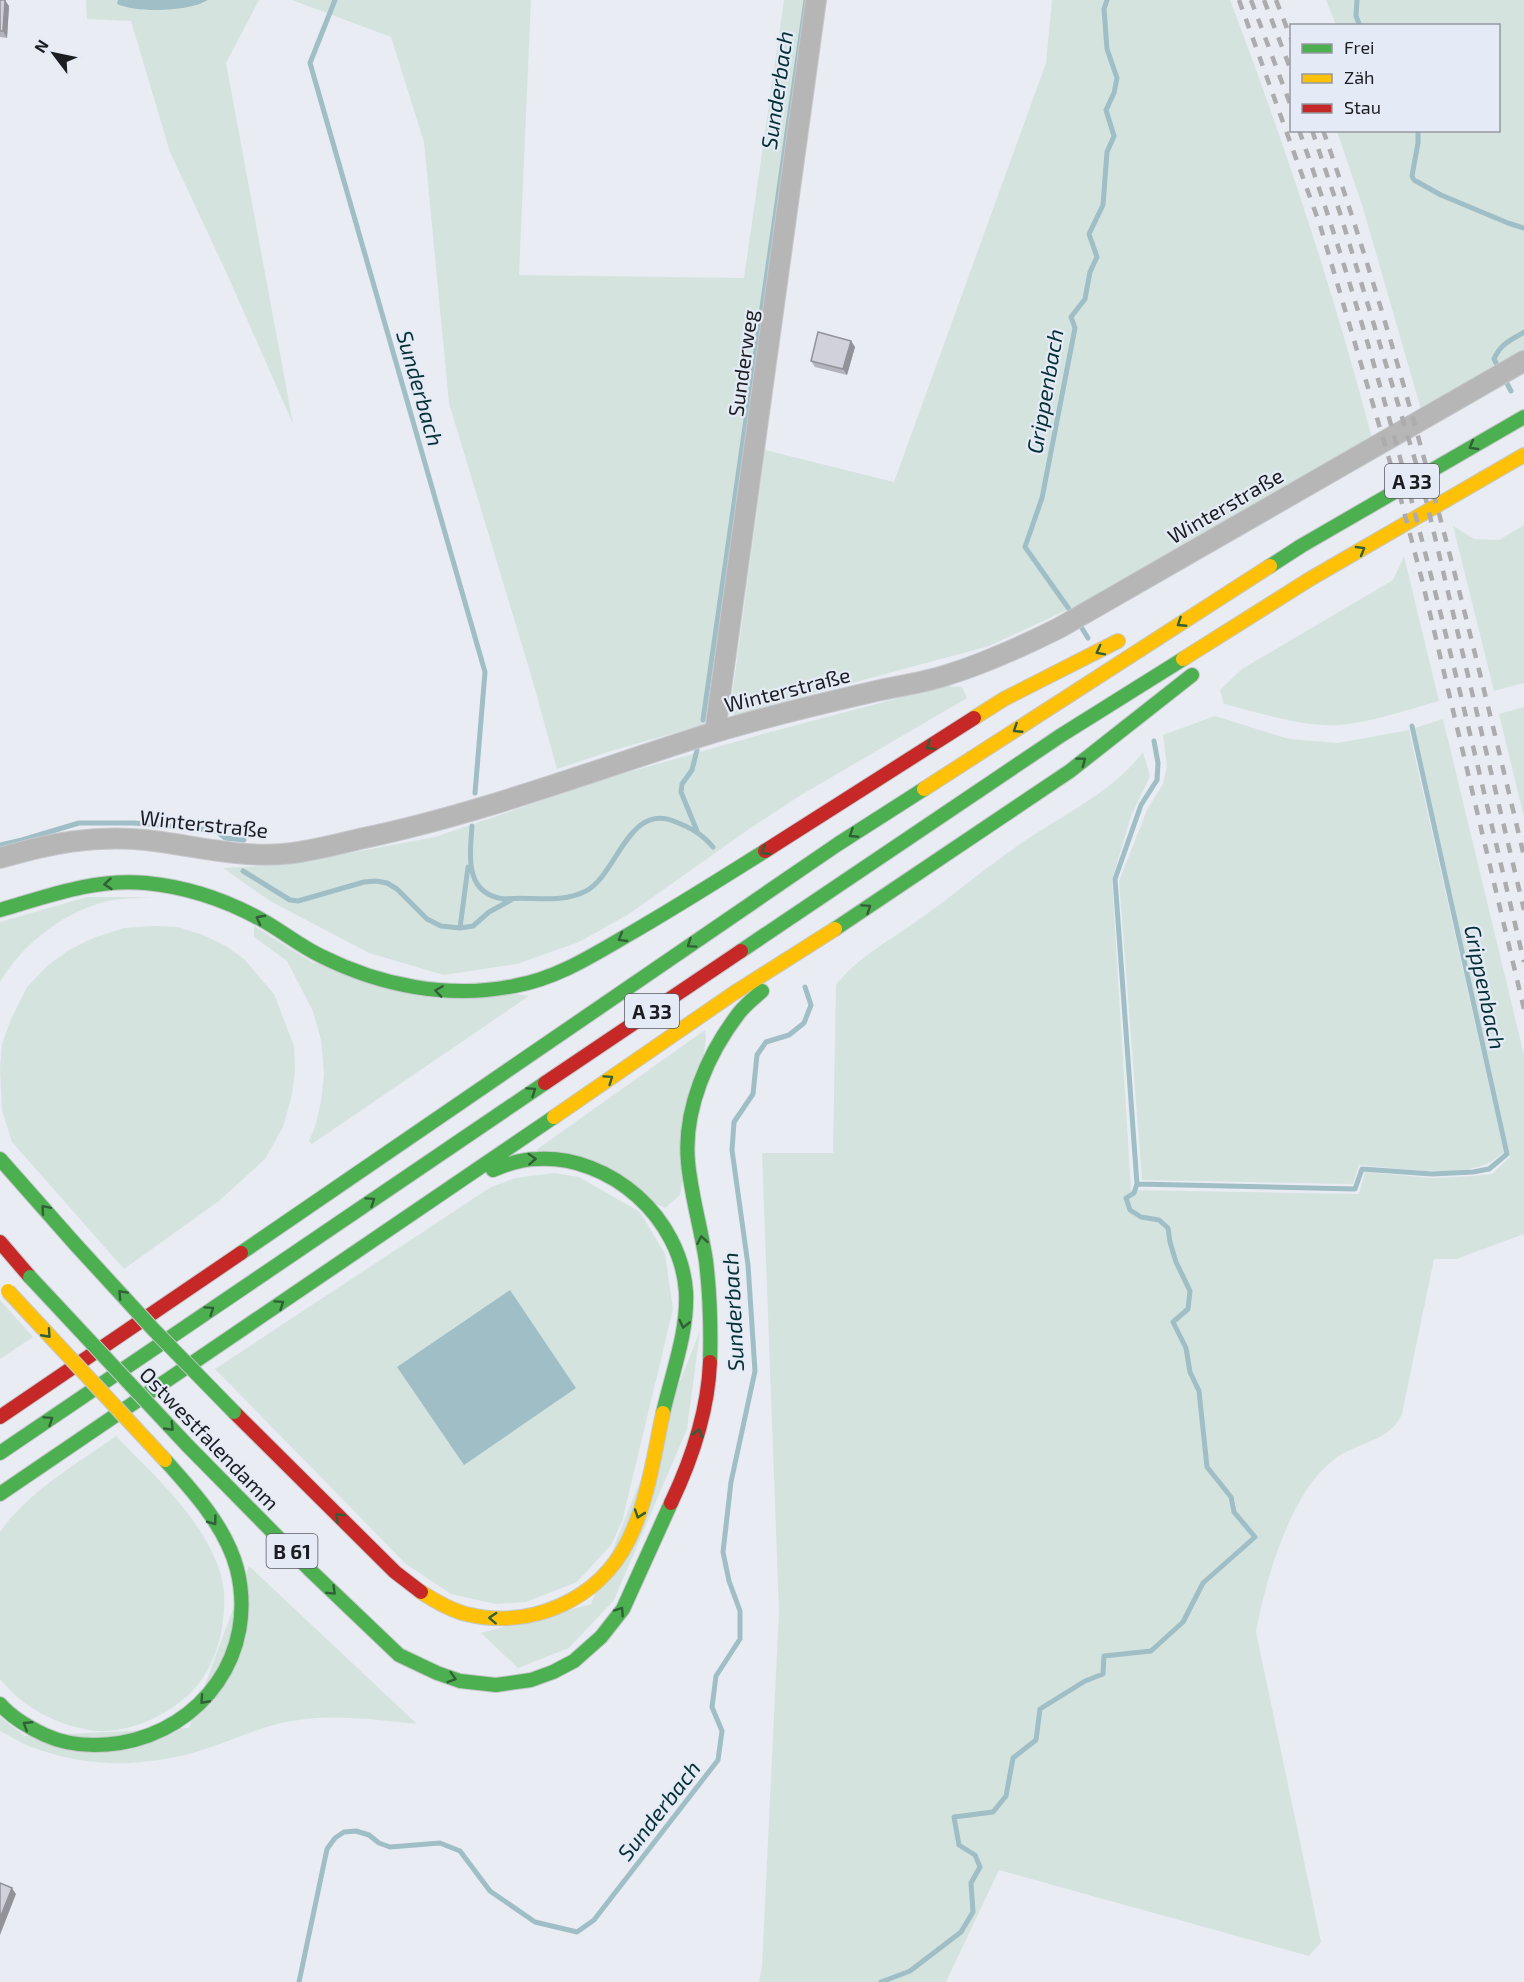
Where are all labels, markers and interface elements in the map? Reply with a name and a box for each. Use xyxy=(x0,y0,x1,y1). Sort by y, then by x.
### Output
north arrow xyxy=(24,24,84,84)
legend xyxy=(1290,24,1500,132)
water label: Sunderbach xyxy=(755,29,797,151)
text: N xyxy=(30,36,52,56)
text: Frei xyxy=(1344,36,1375,58)
text: Zäh xyxy=(1344,66,1375,88)
text: Stau xyxy=(1344,96,1381,118)
street label: Sunderweg xyxy=(722,308,762,418)
water label: Sunderbach xyxy=(392,327,450,449)
water label: Grippenbach xyxy=(1020,327,1068,455)
one-way arrow xyxy=(1469,438,1479,450)
street label: Winterstraße xyxy=(1163,462,1287,548)
road number: A 33 xyxy=(1385,464,1439,498)
one-way arrow xyxy=(1355,546,1365,557)
one-way arrow xyxy=(1176,616,1187,627)
one-way arrow xyxy=(1095,644,1106,655)
street label: Winterstraße xyxy=(721,661,853,717)
one-way arrow xyxy=(1012,722,1023,733)
one-way arrow xyxy=(926,739,936,751)
one-way arrow xyxy=(1075,758,1086,769)
street label: Winterstraße xyxy=(139,804,269,842)
one-way arrow xyxy=(848,827,859,838)
one-way arrow xyxy=(761,843,771,855)
one-way arrow xyxy=(104,877,113,890)
one-way arrow xyxy=(860,904,871,915)
one-way arrow xyxy=(255,915,266,926)
water label: Grippenbach xyxy=(1460,923,1512,1051)
one-way arrow xyxy=(618,931,628,943)
one-way arrow xyxy=(687,937,698,948)
one-way arrow xyxy=(434,985,443,997)
road number: A 33 xyxy=(625,994,679,1028)
one-way arrow xyxy=(602,1075,613,1086)
one-way arrow xyxy=(526,1087,537,1098)
one-way arrow xyxy=(528,1153,537,1166)
one-way arrow xyxy=(364,1197,375,1208)
one-way arrow xyxy=(41,1205,52,1216)
one-way arrow xyxy=(696,1235,709,1245)
water label: Sunderbach xyxy=(716,1252,748,1372)
one-way arrow xyxy=(118,1290,129,1301)
one-way arrow xyxy=(274,1300,285,1311)
one-way arrow xyxy=(204,1306,214,1318)
one-way arrow xyxy=(678,1319,691,1329)
one-way arrow xyxy=(40,1327,51,1338)
street label: Ostwestfalendamm xyxy=(135,1361,285,1515)
one-way arrow xyxy=(42,1416,53,1427)
one-way arrow xyxy=(163,1421,174,1431)
one-way arrow xyxy=(691,1428,703,1439)
one-way arrow xyxy=(634,1508,646,1519)
one-way arrow xyxy=(335,1513,346,1524)
one-way arrow xyxy=(205,1514,216,1525)
road number: B 61 xyxy=(266,1534,318,1568)
one-way arrow xyxy=(326,1584,336,1595)
one-way arrow xyxy=(613,1607,624,1618)
one-way arrow xyxy=(488,1611,497,1624)
one-way arrow xyxy=(446,1671,457,1683)
one-way arrow xyxy=(200,1693,211,1703)
one-way arrow xyxy=(23,1721,34,1732)
water label: Sunderbach xyxy=(611,1755,705,1865)

